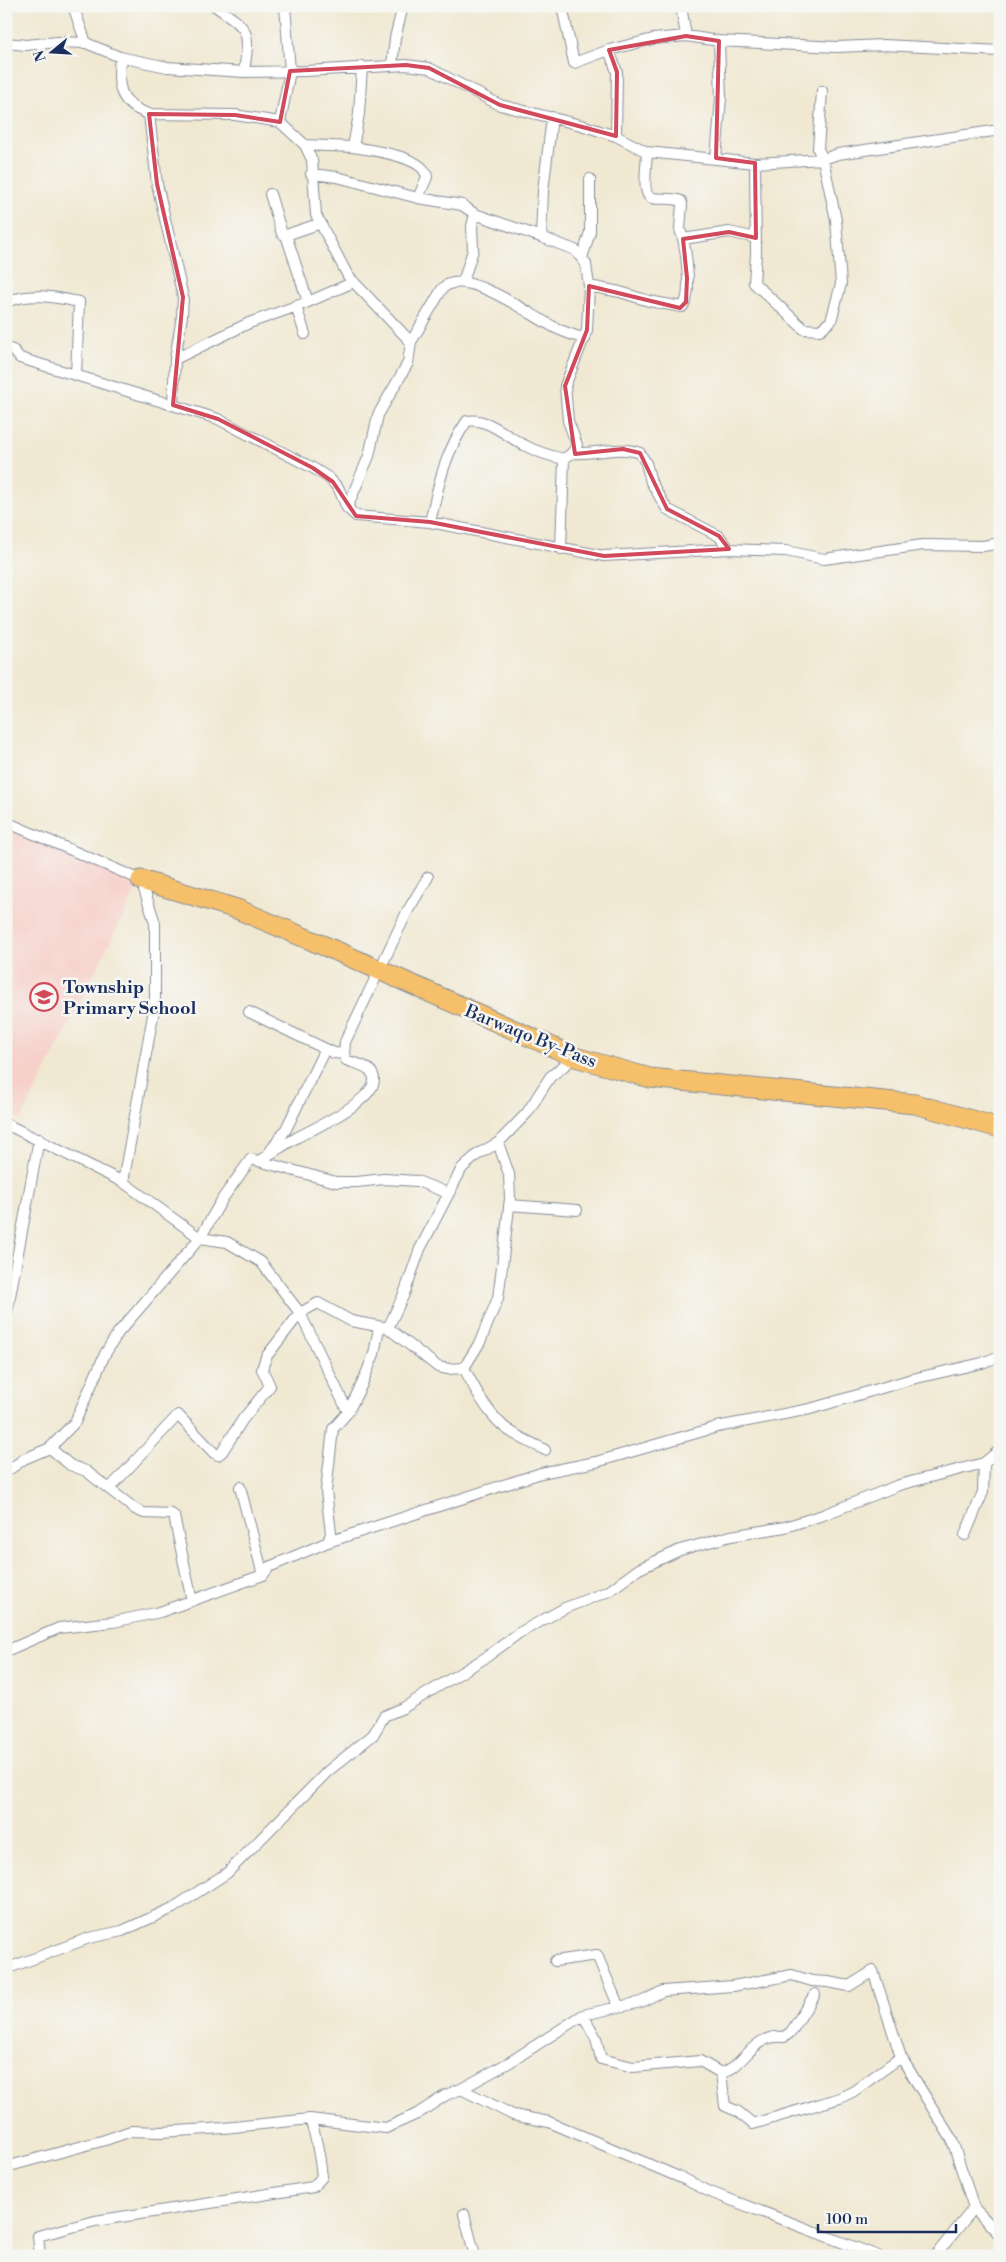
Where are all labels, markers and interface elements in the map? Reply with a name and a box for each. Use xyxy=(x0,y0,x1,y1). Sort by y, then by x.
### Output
north arrow xyxy=(28,28,78,78)
text: N xyxy=(30,48,51,64)
place label: Township Primary School xyxy=(63,976,197,1020)
school or university icon: Township Primary School xyxy=(29,982,59,1012)
street label: Barwaqo By-Pass xyxy=(461,999,600,1073)
scale bar xyxy=(818,2202,956,2234)
text: 100 m xyxy=(826,2210,868,2229)

